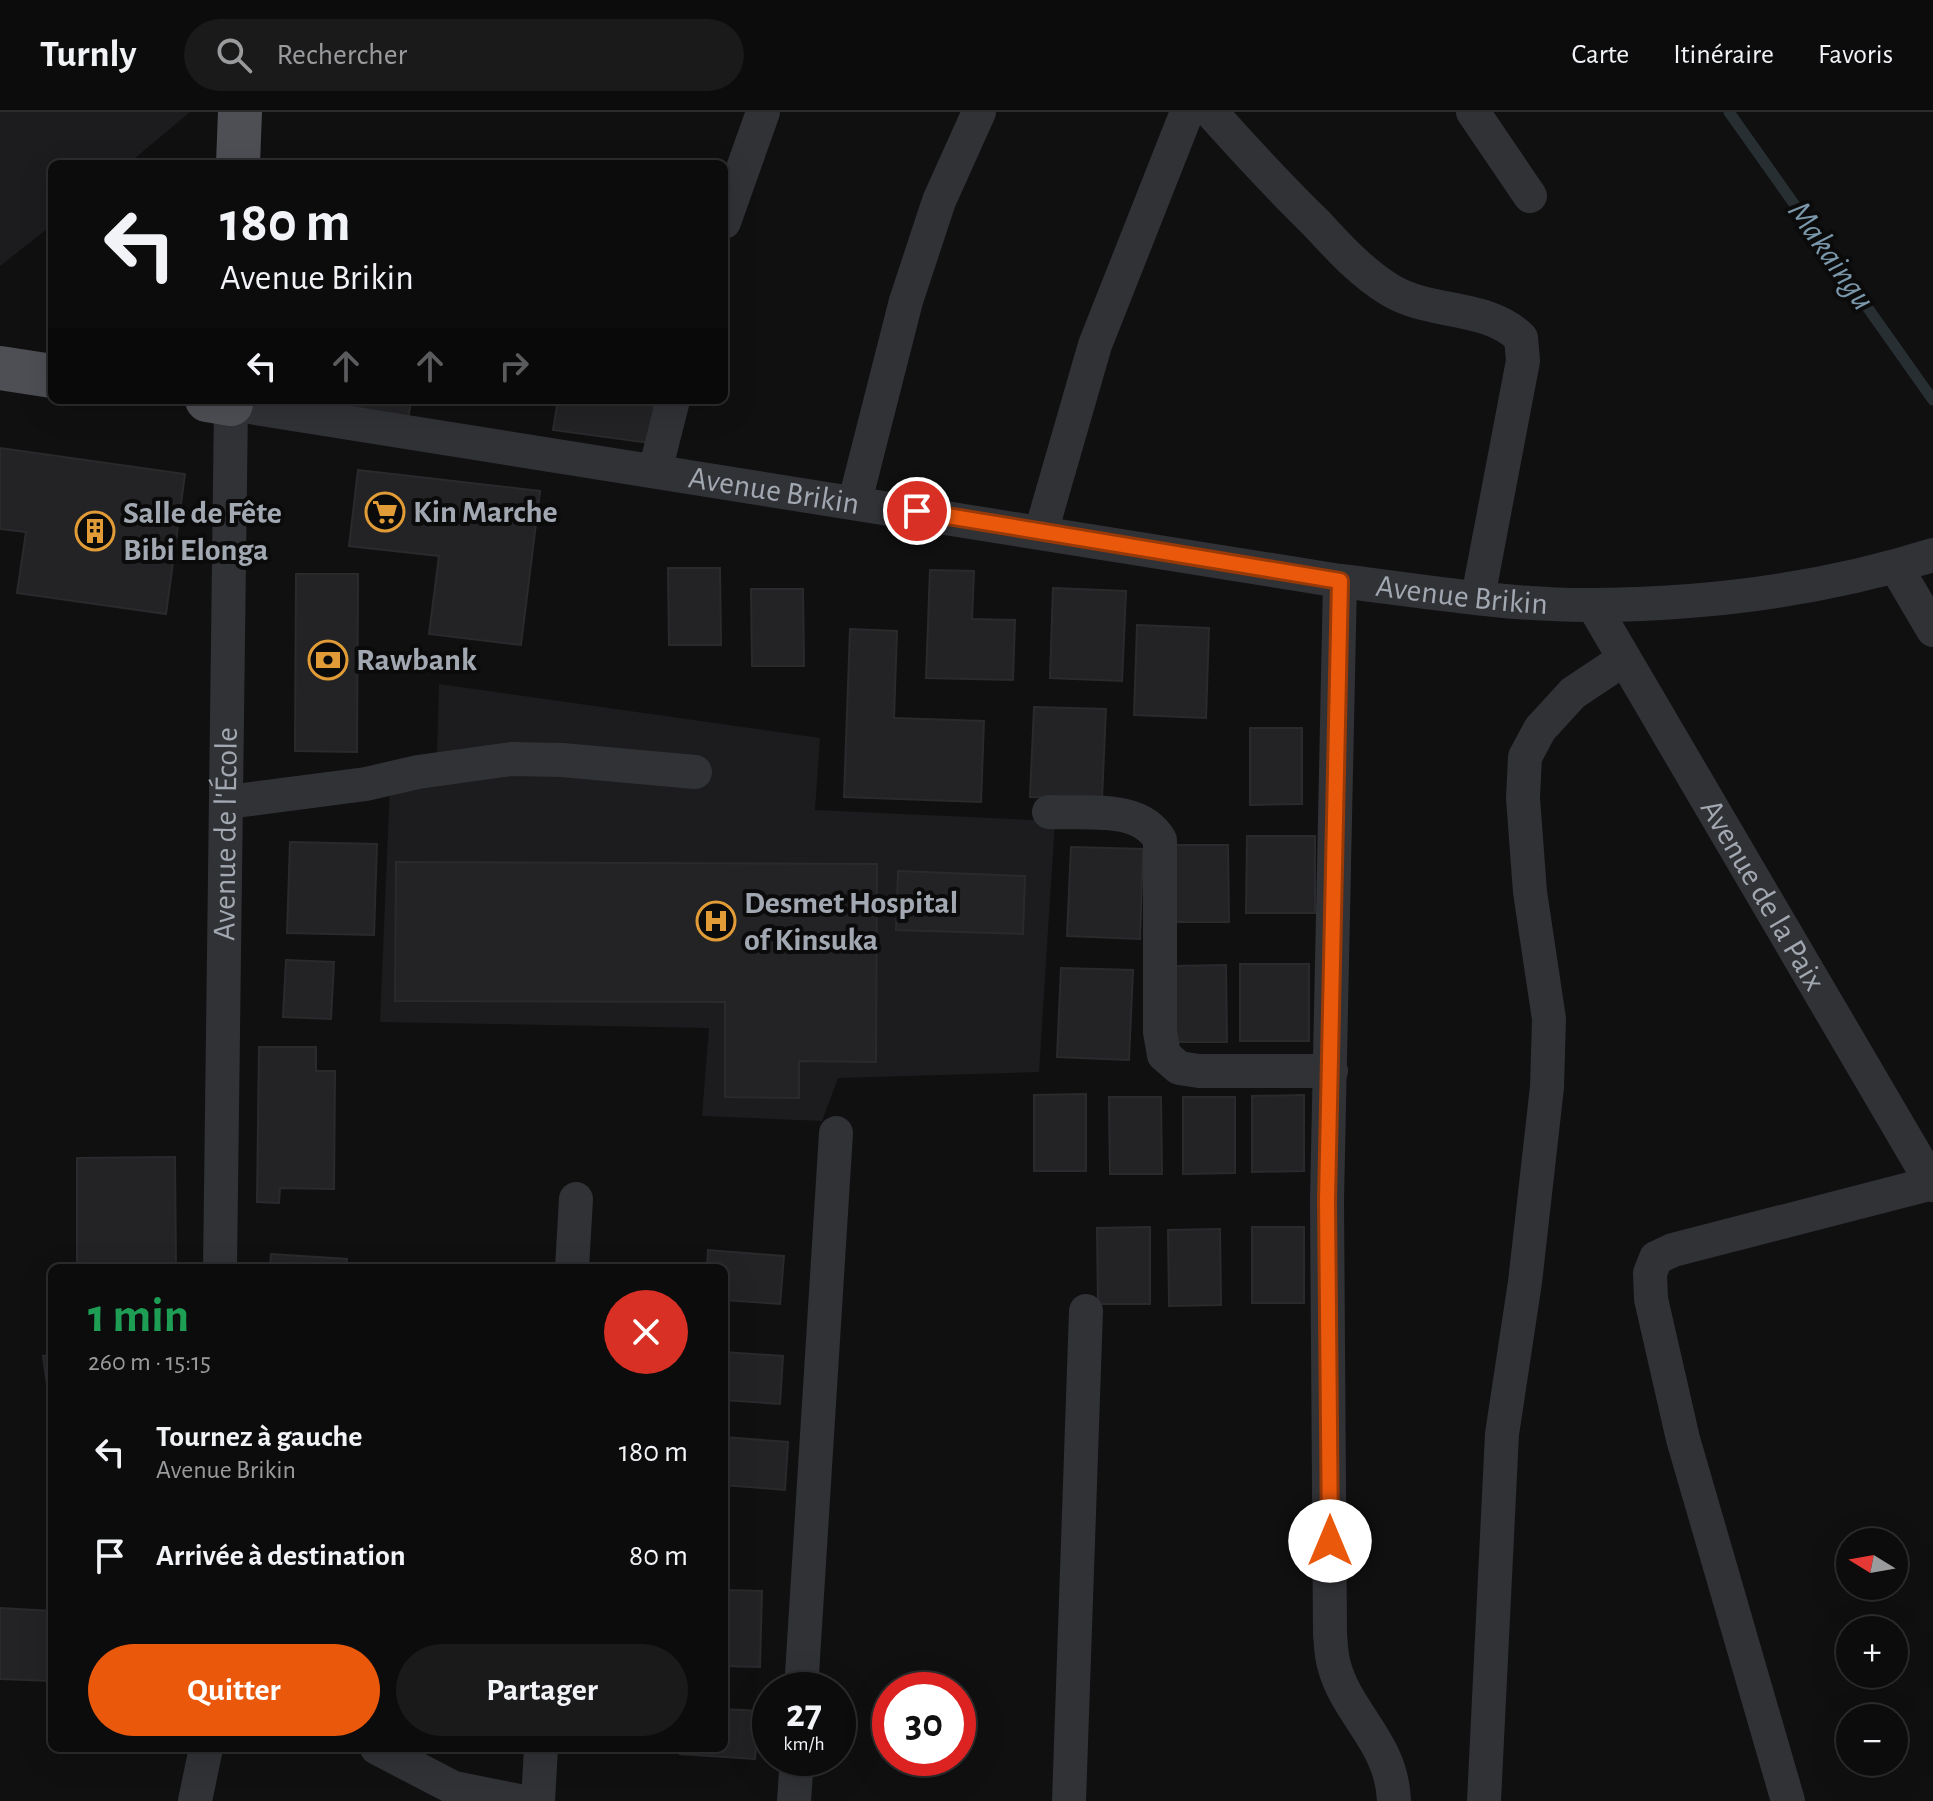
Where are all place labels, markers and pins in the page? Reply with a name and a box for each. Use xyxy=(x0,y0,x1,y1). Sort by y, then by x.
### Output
pin xyxy=(883,477,951,545)
supermarket icon: Kin Marche xyxy=(364,491,406,533)
place label: Kin Marche xyxy=(413,496,558,528)
place label: Salle de Fête Bibi Elonga xyxy=(123,497,282,566)
building icon: Salle de Fête Bibi Elonga xyxy=(74,510,116,552)
bank icon: Rawbank xyxy=(307,639,349,681)
place label: Rawbank xyxy=(356,644,477,676)
place label: Desmet Hospital of Kinsuka xyxy=(744,887,958,956)
hospital icon: Desmet Hospital of Kinsuka xyxy=(695,900,737,942)

